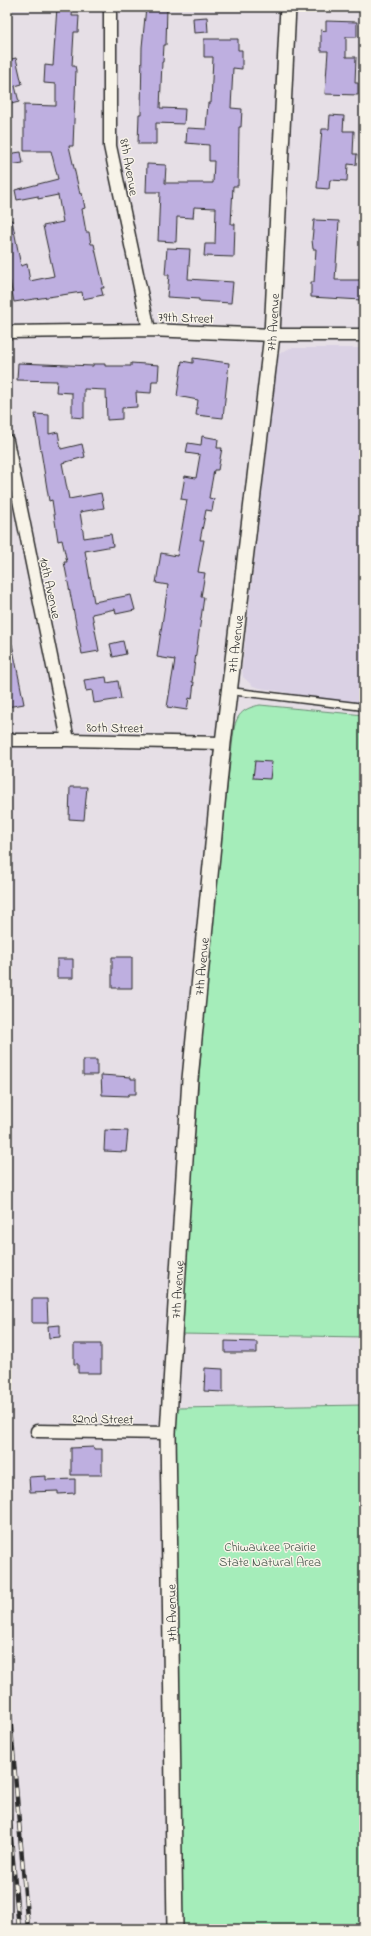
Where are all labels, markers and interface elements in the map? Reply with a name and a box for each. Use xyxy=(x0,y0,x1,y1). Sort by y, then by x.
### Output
street label: 8th Avenue xyxy=(114,137,143,197)
street label: 7th Avenue xyxy=(262,293,285,353)
street label: 79th Street xyxy=(158,308,215,329)
street label: 10th Avenue xyxy=(34,556,65,621)
street label: 7th Avenue xyxy=(223,614,249,674)
street label: 80th Street xyxy=(86,719,144,739)
street label: 7th Avenue xyxy=(190,936,215,996)
street label: 7th Avenue xyxy=(167,1260,190,1319)
street label: 82nd Street xyxy=(72,1409,134,1430)
park label: Chiwaukee Prairie State Natural Area xyxy=(219,1538,321,1572)
street label: 7th Avenue xyxy=(162,1584,183,1642)

